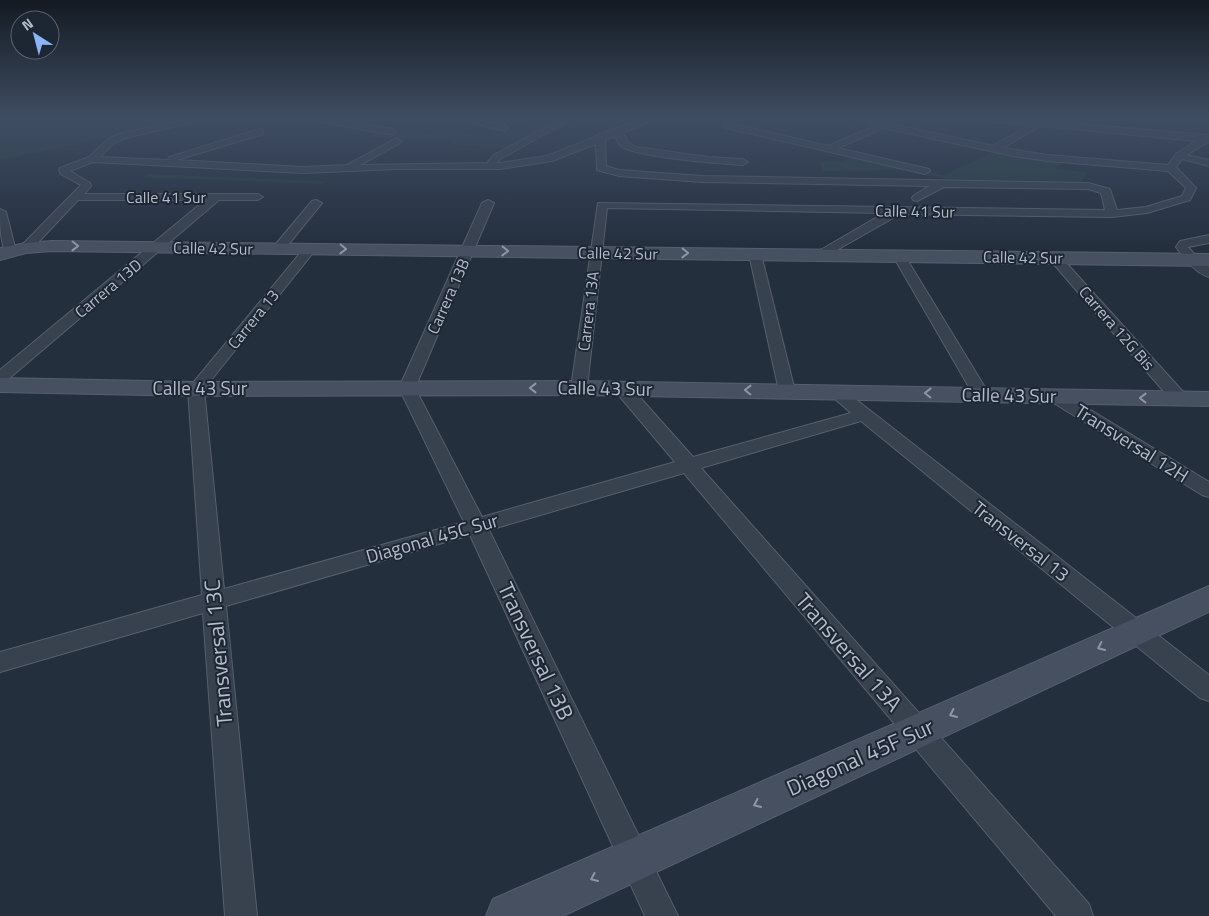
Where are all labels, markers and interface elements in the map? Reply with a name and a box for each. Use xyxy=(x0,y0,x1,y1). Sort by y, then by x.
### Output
north arrow xyxy=(10,10,60,60)
text: N xyxy=(17,13,37,35)
street label: Calle 41 Sur xyxy=(126,185,206,209)
street label: Calle 41 Sur xyxy=(875,198,956,224)
street label: Calle 42 Sur xyxy=(173,235,254,261)
street label: Calle 42 Sur xyxy=(578,240,659,266)
one-way arrow xyxy=(72,241,79,251)
one-way arrow xyxy=(339,244,347,254)
street label: Calle 42 Sur xyxy=(983,244,1064,270)
one-way arrow xyxy=(502,246,509,256)
one-way arrow xyxy=(682,248,689,258)
street label: Carrera 13D xyxy=(69,253,147,323)
street label: Carrera 13B xyxy=(421,254,475,338)
street label: Carrera 13A xyxy=(571,269,605,352)
street label: Carrera 12G Bis xyxy=(1074,281,1160,375)
street label: Carrera 13 xyxy=(221,284,285,354)
street label: Calle 43 Sur xyxy=(557,372,653,403)
street label: Calle 43 Sur xyxy=(153,373,248,402)
street label: Calle 43 Sur xyxy=(961,379,1057,410)
one-way arrow xyxy=(529,383,536,393)
one-way arrow xyxy=(744,385,752,395)
one-way arrow xyxy=(924,388,932,398)
one-way arrow xyxy=(1139,393,1146,403)
street label: Transversal 12H xyxy=(1070,396,1195,489)
street label: Transversal 13 xyxy=(966,493,1076,588)
street label: Diagonal 45C Sur xyxy=(362,505,502,570)
street label: Transversal 13B xyxy=(489,576,583,726)
street label: Transversal 13C xyxy=(195,578,241,728)
street label: Transversal 13A xyxy=(788,585,910,719)
one-way arrow xyxy=(1097,641,1106,651)
one-way arrow xyxy=(949,708,958,719)
street label: Diagonal 45F Sur xyxy=(781,709,939,805)
one-way arrow xyxy=(753,797,762,808)
one-way arrow xyxy=(590,872,599,883)

